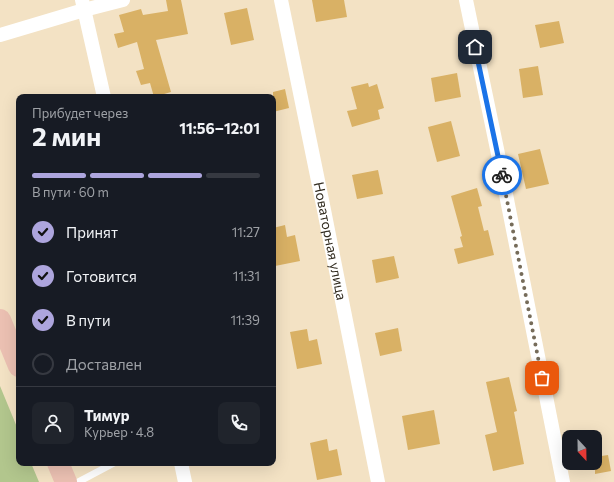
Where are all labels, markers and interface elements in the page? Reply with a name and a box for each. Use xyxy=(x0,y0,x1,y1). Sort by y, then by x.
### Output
pin xyxy=(458,30,492,64)
icon: home xyxy=(464,36,486,58)
text: Прибудет через xyxy=(32,105,128,121)
text: 11:56–12:01 xyxy=(179,119,260,137)
text: 2 мин xyxy=(32,120,101,151)
courier xyxy=(482,155,522,195)
icon: bike xyxy=(491,164,513,186)
street label: Новаторная улица xyxy=(310,180,351,302)
text: В пути · 60 m xyxy=(32,184,109,200)
icon: check xyxy=(32,221,54,243)
text: Принят xyxy=(66,223,118,241)
text: 11:27 xyxy=(232,224,260,240)
icon: check xyxy=(32,265,54,287)
text: Готовится xyxy=(66,267,137,285)
text: 11:31 xyxy=(233,268,260,284)
icon: check xyxy=(32,309,54,331)
text: В пути xyxy=(66,311,111,329)
text: 11:39 xyxy=(231,312,260,328)
text: Доставлен xyxy=(66,355,142,373)
pin xyxy=(525,361,559,395)
icon: bag xyxy=(531,367,553,389)
button: person xyxy=(32,402,74,444)
button: phone xyxy=(218,402,260,444)
text: Тимур xyxy=(84,406,129,424)
text: Курьер · 4.8 xyxy=(84,424,154,440)
north arrow xyxy=(562,430,602,470)
map controls xyxy=(562,430,602,470)

